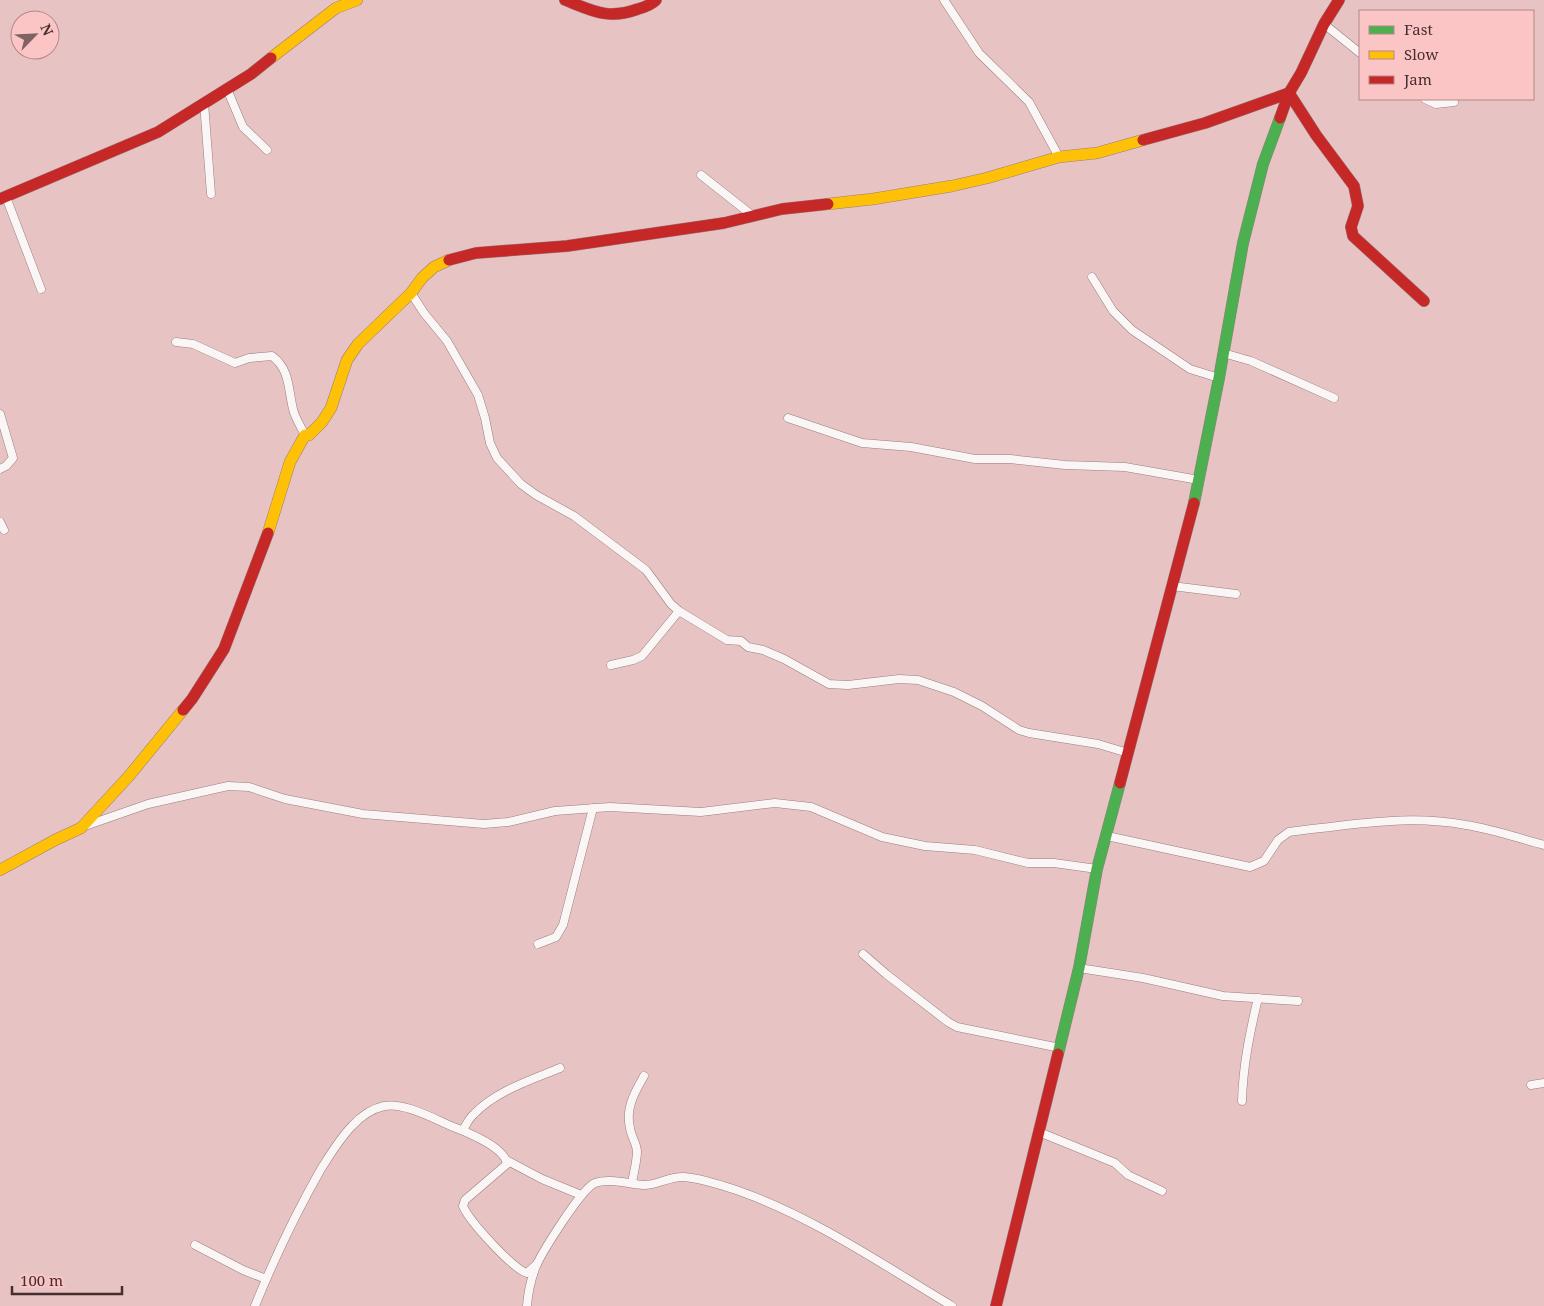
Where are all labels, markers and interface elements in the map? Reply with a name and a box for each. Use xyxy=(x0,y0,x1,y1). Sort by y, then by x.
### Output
north arrow xyxy=(10,10,60,60)
legend xyxy=(1359,10,1534,100)
text: Fast xyxy=(1404,19,1433,39)
text: N xyxy=(36,21,58,38)
text: Slow xyxy=(1404,44,1438,64)
text: Jam xyxy=(1403,69,1432,89)
scale bar xyxy=(12,1264,122,1296)
text: 100 m xyxy=(20,1270,63,1290)

